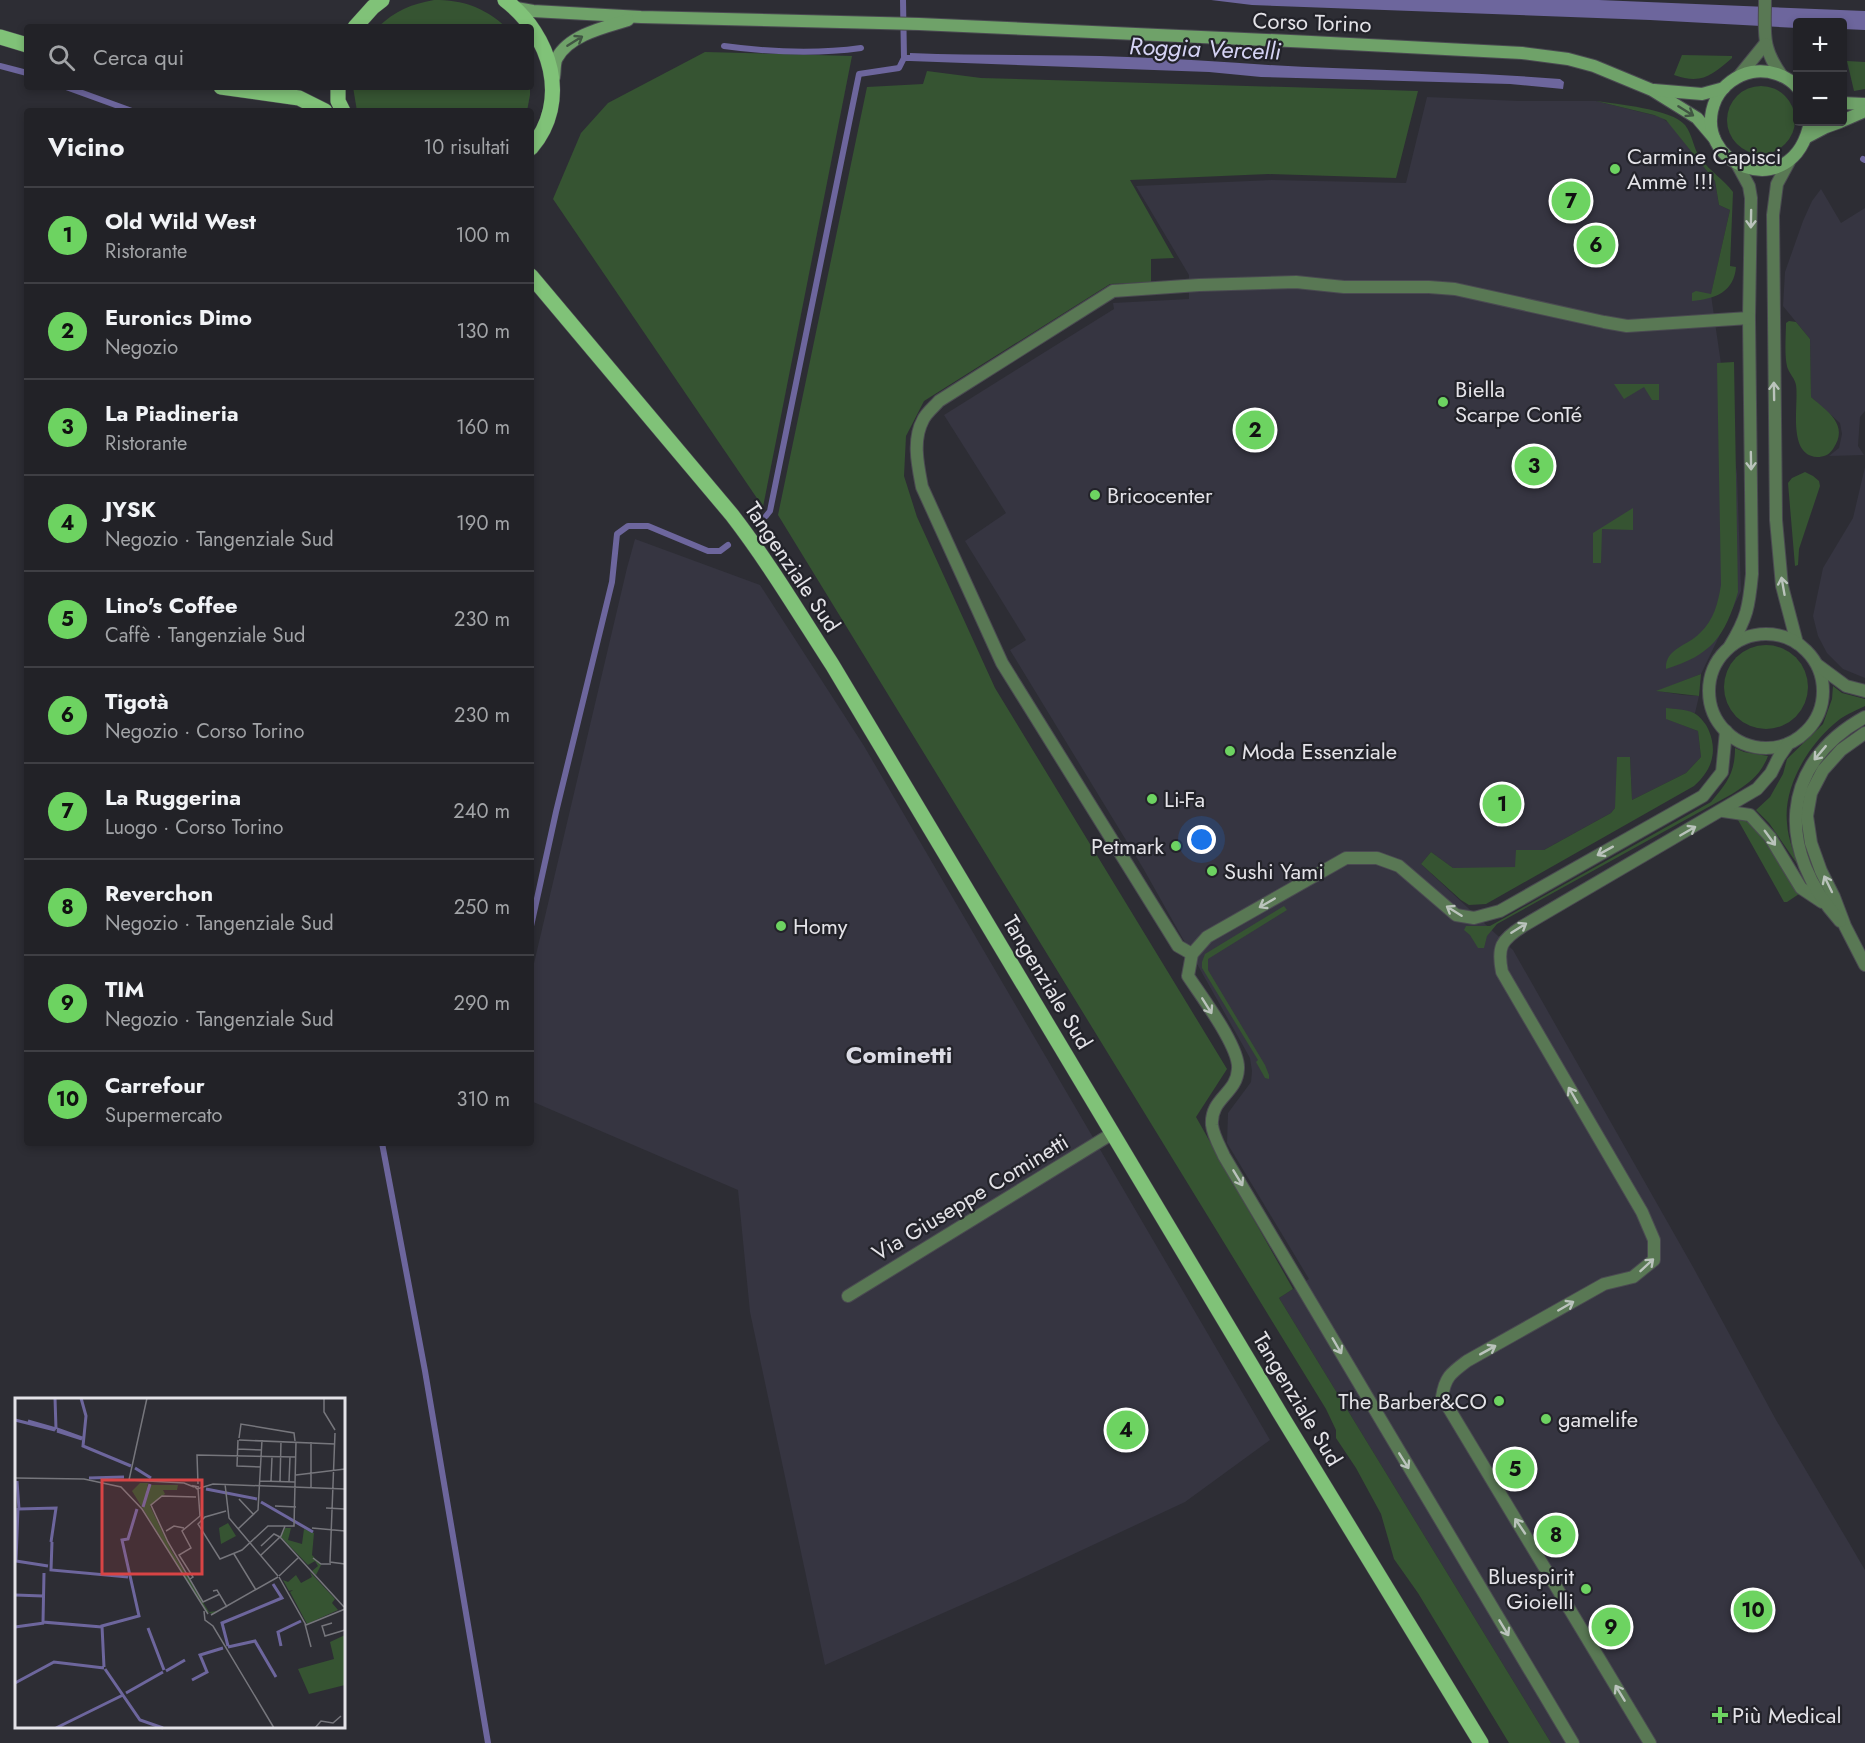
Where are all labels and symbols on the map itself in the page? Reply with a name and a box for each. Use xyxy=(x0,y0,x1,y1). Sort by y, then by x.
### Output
street label: Corso Torino xyxy=(1252,4,1372,40)
water label: Roggia Vercelli xyxy=(1129,28,1282,69)
one-way arrow xyxy=(566,35,583,47)
one-way arrow xyxy=(1677,105,1694,117)
place label: Carmine Capisci Ammè !!! xyxy=(1627,140,1782,197)
marker: Carmine Capisci Ammè !!! xyxy=(1608,162,1622,176)
pin: 7 xyxy=(1552,178,1590,224)
one-way arrow xyxy=(1745,208,1757,228)
pin: 6 xyxy=(1576,222,1616,268)
place label: Biella Scarpe ConTé xyxy=(1455,373,1582,430)
one-way arrow xyxy=(1768,382,1780,402)
marker: Biella Scarpe ConTé xyxy=(1436,395,1450,409)
pin: 2 xyxy=(1236,408,1274,452)
pin: 3 xyxy=(1514,444,1553,488)
one-way arrow xyxy=(1745,450,1757,470)
place label: Bricocenter xyxy=(1107,479,1213,511)
marker: Bricocenter xyxy=(1088,488,1102,502)
street label: Tangenziale Sud xyxy=(737,495,849,639)
one-way arrow xyxy=(1777,577,1788,596)
place label: Moda Essenziale xyxy=(1242,735,1397,767)
marker: Moda Essenziale xyxy=(1223,744,1237,758)
one-way arrow xyxy=(1813,745,1826,761)
pin: 1 xyxy=(1482,782,1522,826)
place label: Li-Fa xyxy=(1164,783,1205,815)
marker: Li-Fa xyxy=(1145,792,1159,806)
your location xyxy=(1187,825,1216,854)
one-way arrow xyxy=(1679,825,1696,837)
place label: Petmark xyxy=(1091,830,1164,862)
one-way arrow xyxy=(1764,830,1776,846)
marker: Petmark xyxy=(1169,839,1183,853)
one-way arrow xyxy=(1597,846,1614,858)
place label: Sushi Yami xyxy=(1224,855,1324,887)
marker: Sushi Yami xyxy=(1205,864,1219,878)
one-way arrow xyxy=(1822,876,1833,894)
one-way arrow xyxy=(1259,897,1276,909)
one-way arrow xyxy=(1445,904,1462,917)
street label: Tangenziale Sud xyxy=(995,909,1101,1055)
place label: Homy xyxy=(793,910,848,942)
marker: Homy xyxy=(774,919,788,933)
one-way arrow xyxy=(1511,922,1528,935)
one-way arrow xyxy=(1202,997,1214,1014)
district label: Cominetti xyxy=(846,1037,952,1072)
one-way arrow xyxy=(1567,1087,1579,1104)
street label: Via Giuseppe Cominetti xyxy=(866,1126,1074,1268)
one-way arrow xyxy=(1231,1170,1244,1187)
one-way arrow xyxy=(1639,1258,1654,1272)
one-way arrow xyxy=(1557,1300,1574,1312)
street label: Tangenziale Sud xyxy=(1245,1326,1351,1472)
one-way arrow xyxy=(1331,1337,1343,1354)
one-way arrow xyxy=(1479,1344,1496,1356)
place label: The Barber&CO xyxy=(1338,1385,1487,1417)
marker: The Barber&CO xyxy=(1492,1394,1506,1408)
inset map xyxy=(15,1398,345,1728)
place label: gamelife xyxy=(1558,1403,1638,1435)
pin: 4 xyxy=(1106,1408,1146,1452)
marker: gamelife xyxy=(1539,1412,1553,1426)
pin: 5 xyxy=(1496,1446,1534,1492)
one-way arrow xyxy=(1398,1452,1411,1469)
pin: 8 xyxy=(1536,1512,1576,1558)
one-way arrow xyxy=(1514,1518,1526,1534)
place label: Bluespirit Gioielli xyxy=(1488,1560,1575,1617)
marker: Bluespirit Gioielli xyxy=(1579,1582,1593,1596)
pin: 10 xyxy=(1734,1588,1772,1632)
pin: 9 xyxy=(1592,1604,1630,1650)
one-way arrow xyxy=(1499,1619,1511,1636)
one-way arrow xyxy=(1614,1685,1626,1702)
place label: Più Medical xyxy=(1732,1699,1842,1731)
marker: Più Medical xyxy=(1713,1708,1727,1722)

